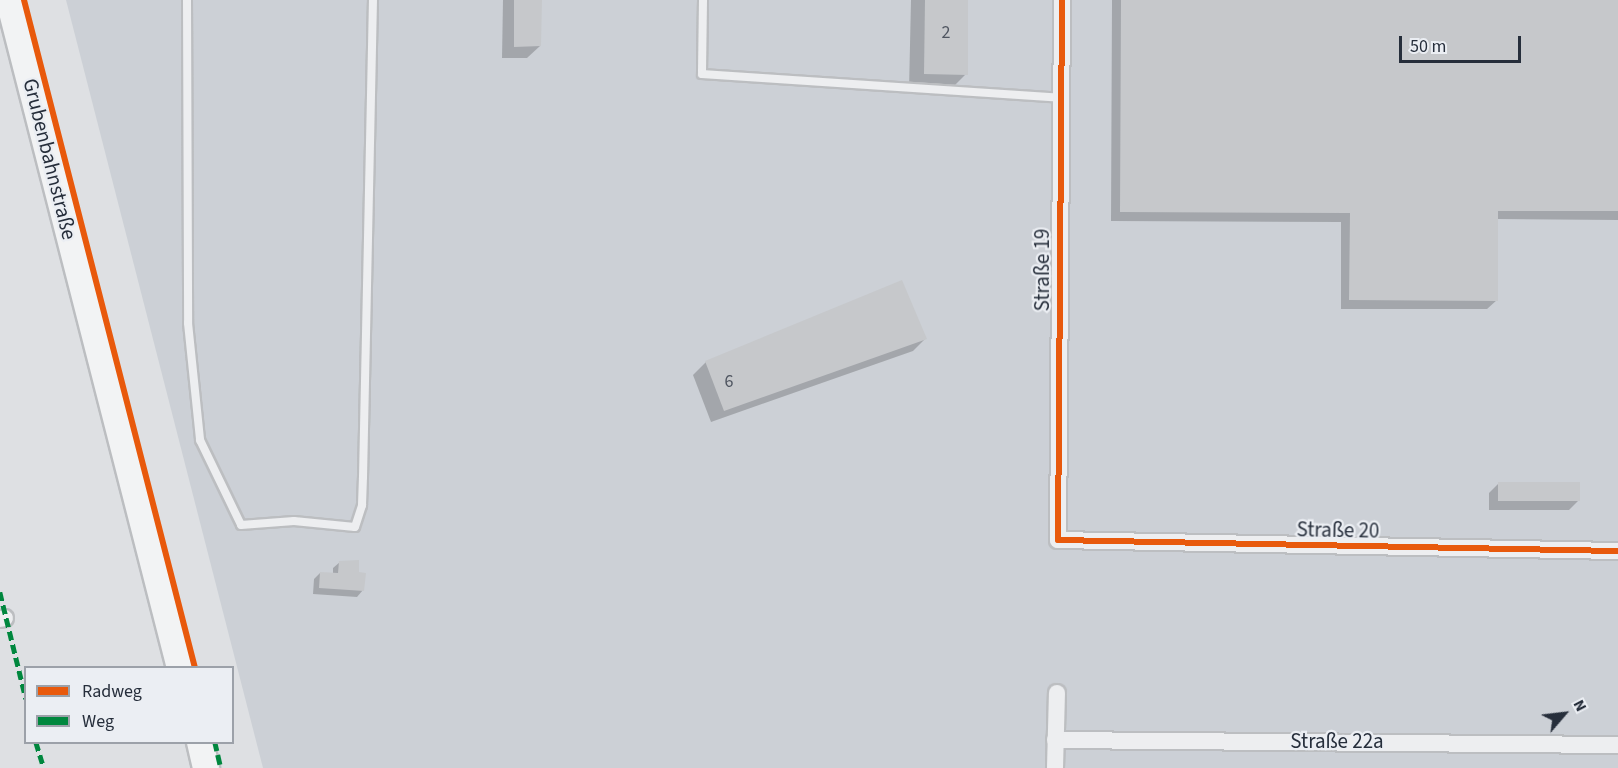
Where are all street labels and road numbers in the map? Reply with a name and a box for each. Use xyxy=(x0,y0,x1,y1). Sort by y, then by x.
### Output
street label: Grubenbahnstraße xyxy=(18,76,82,242)
street label: Straße 19 xyxy=(1029,229,1055,311)
street label: Straße 20 xyxy=(1296,517,1380,543)
street label: Straße 22a xyxy=(1290,728,1384,754)

